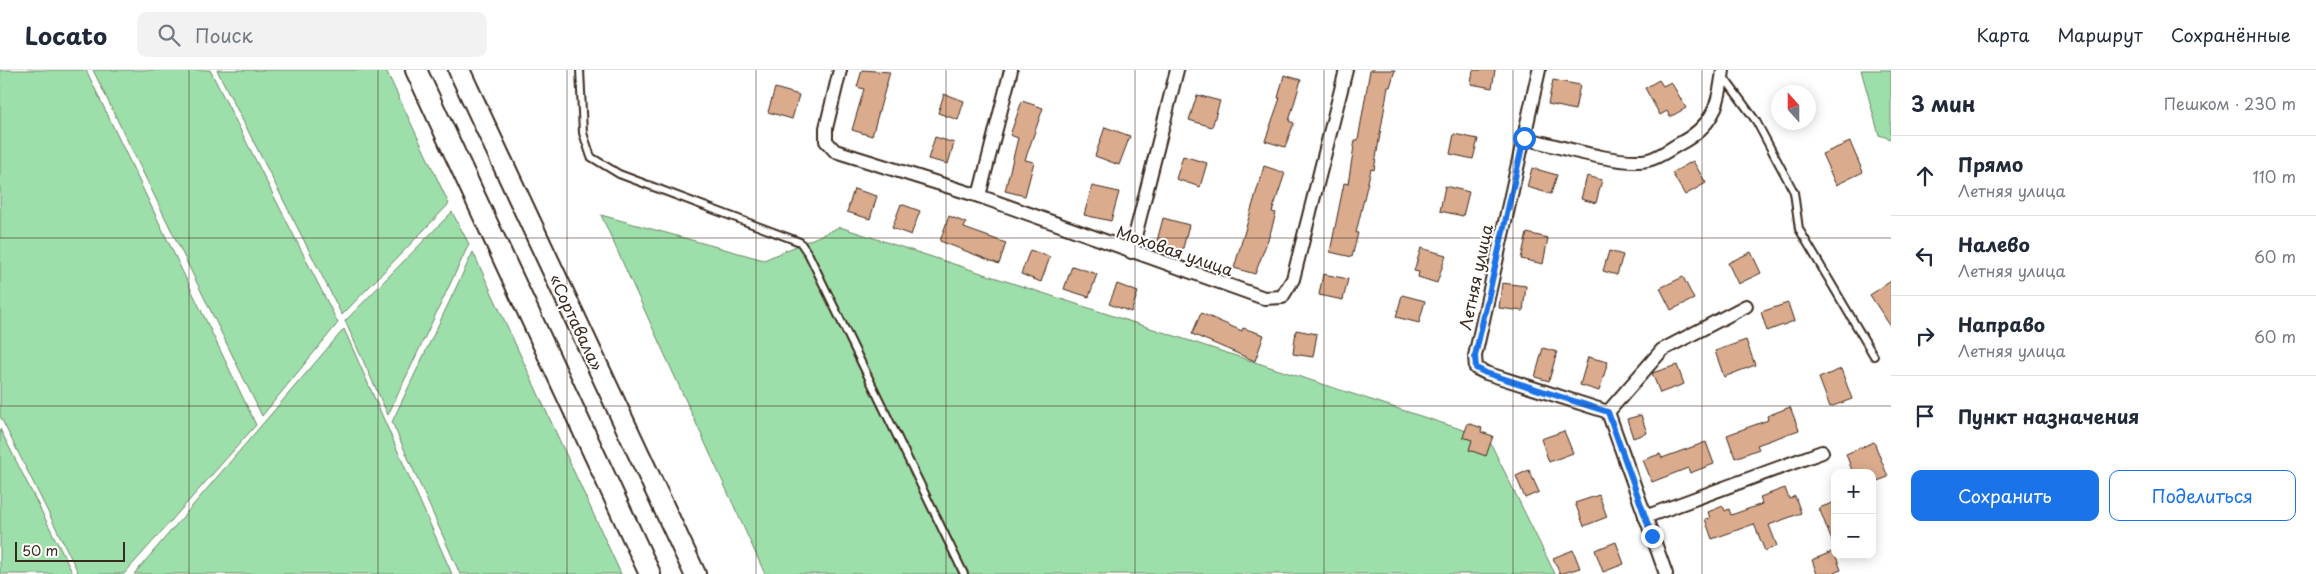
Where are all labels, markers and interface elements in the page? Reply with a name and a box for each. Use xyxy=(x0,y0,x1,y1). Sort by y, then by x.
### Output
search box xyxy=(137,12,487,57)
text: Locato xyxy=(25,17,107,53)
icon: search xyxy=(155,21,183,49)
text: Поиск xyxy=(195,21,253,49)
text: Карта xyxy=(1977,21,2029,48)
text: Маршрут xyxy=(2057,21,2143,48)
text: Сохранённые xyxy=(2171,21,2291,48)
north arrow xyxy=(1771,85,1816,130)
text: 3 мин xyxy=(1911,87,1975,119)
text: Пешком · 230 m xyxy=(2164,91,2296,115)
route start xyxy=(1513,127,1536,150)
text: Прямо xyxy=(1958,150,2023,178)
icon: ahead xyxy=(1911,162,1939,190)
text: 110 m xyxy=(2253,164,2296,188)
text: Летняя улица xyxy=(1958,178,2066,202)
street label: Моховая улица xyxy=(1113,219,1237,281)
street label: Летняя улица xyxy=(1452,222,1498,332)
text: Налево xyxy=(1958,230,2030,258)
icon: left xyxy=(1911,242,1939,270)
text: 60 m xyxy=(2254,244,2296,268)
text: Летняя улица xyxy=(1958,258,2066,282)
street label: «Сортавала» xyxy=(544,270,610,374)
text: Направо xyxy=(1958,310,2045,338)
icon: right xyxy=(1911,322,1939,350)
text: 60 m xyxy=(2254,324,2296,348)
text: Летняя улица xyxy=(1958,338,2066,362)
icon: arrive xyxy=(1911,402,1939,430)
text: Пункт назначения xyxy=(1958,402,2139,430)
map controls xyxy=(1831,469,1876,559)
button: + xyxy=(1831,469,1876,514)
button: Сохранить xyxy=(1911,470,2099,521)
button: Поделиться xyxy=(2109,470,2296,521)
button: − xyxy=(1831,514,1876,559)
route end xyxy=(1641,525,1664,548)
scale bar xyxy=(15,539,125,562)
text: 50 m xyxy=(22,540,58,561)

